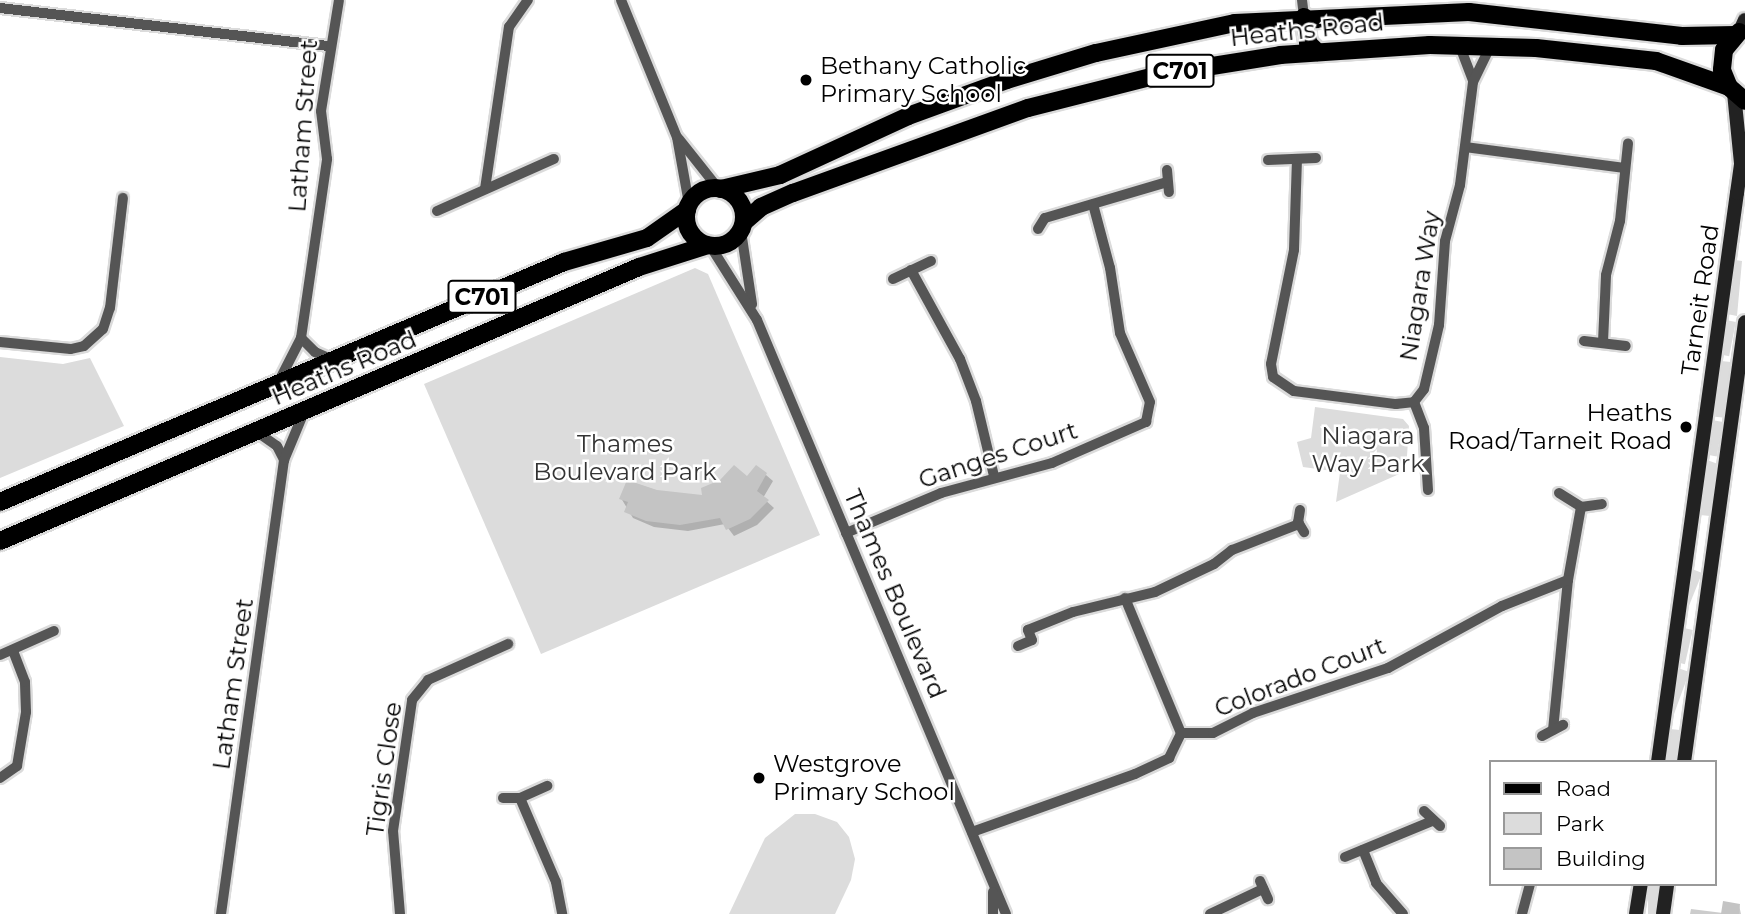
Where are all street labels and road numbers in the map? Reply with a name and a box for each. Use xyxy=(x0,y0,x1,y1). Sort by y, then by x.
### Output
street label: Heaths Road xyxy=(1229,8,1385,52)
street label: Latham Street xyxy=(283,39,323,213)
road number: C701 xyxy=(1145,52,1215,90)
street label: Niagara Way xyxy=(1394,209,1446,363)
street label: Tarneit Road xyxy=(1675,223,1725,377)
road number: C701 xyxy=(447,278,517,316)
street label: Heaths Road xyxy=(267,325,421,411)
street label: Ganges Court xyxy=(915,416,1081,494)
street label: Thames Boulevard xyxy=(838,485,952,703)
street label: Latham Street xyxy=(207,596,259,772)
street label: Colorado Court xyxy=(1210,631,1390,723)
street label: Tigris Close xyxy=(360,700,408,838)

